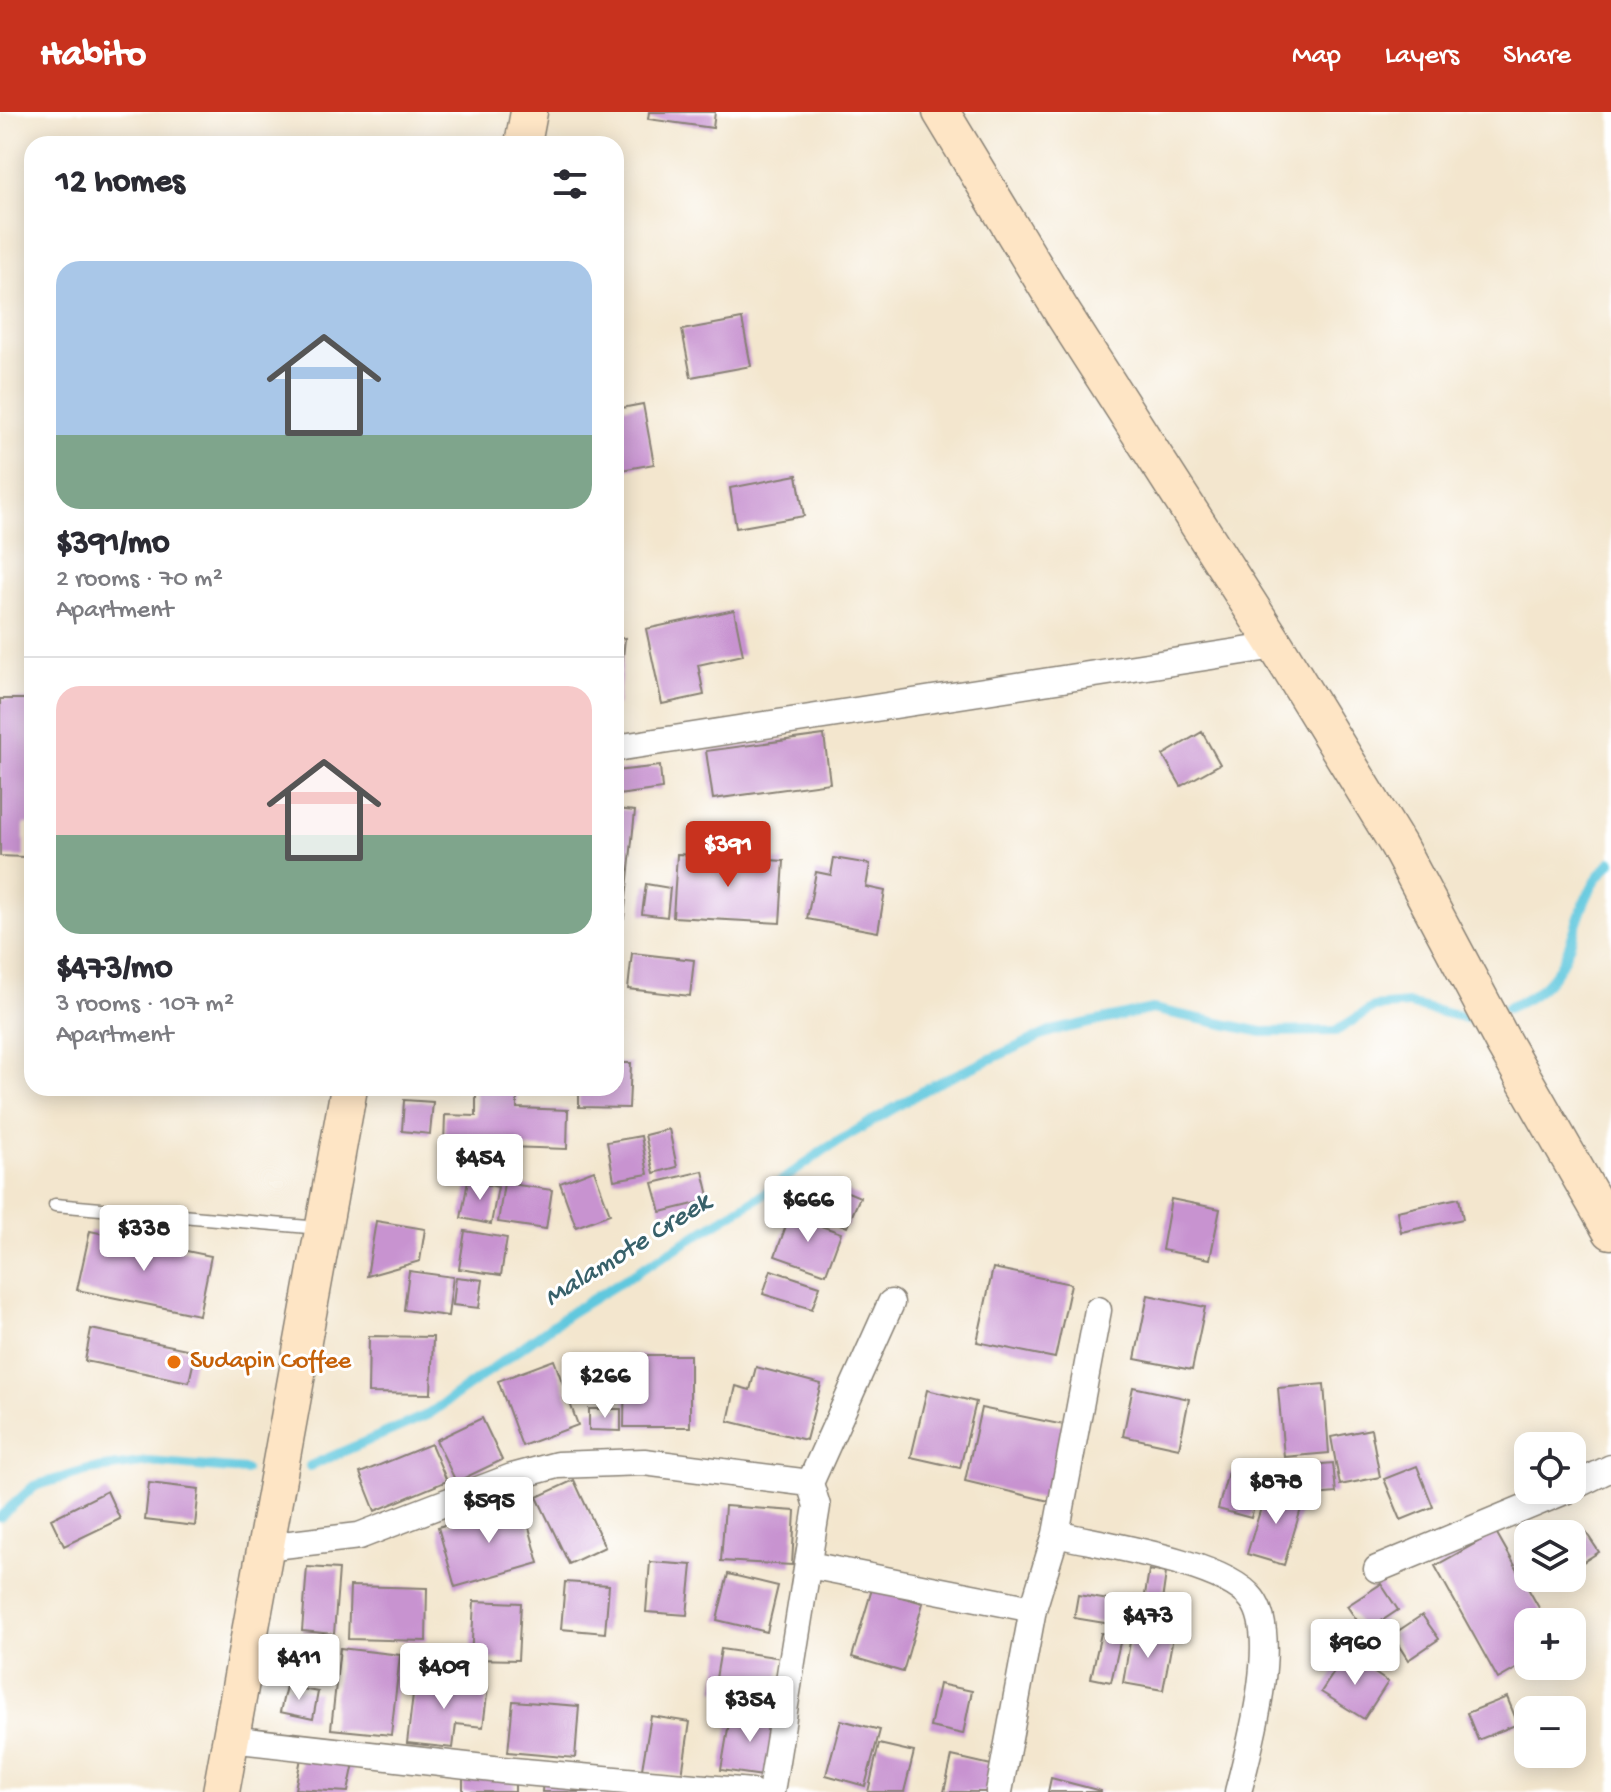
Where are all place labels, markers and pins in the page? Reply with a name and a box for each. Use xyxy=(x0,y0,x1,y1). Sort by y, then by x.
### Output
pin: $391 xyxy=(681,821,775,889)
pin: $454 xyxy=(433,1134,527,1202)
pin: $666 xyxy=(761,1176,855,1244)
pin: $338 xyxy=(97,1205,191,1273)
place label: Sudapin Coffee xyxy=(190,1347,352,1378)
pin: $266 xyxy=(558,1352,652,1420)
marker: Sudapin Coffee xyxy=(165,1353,183,1371)
pin: $878 xyxy=(1229,1458,1323,1526)
pin: $595 xyxy=(442,1477,536,1545)
pin: $473 xyxy=(1101,1592,1195,1660)
pin: $960 xyxy=(1308,1619,1402,1687)
pin: $411 xyxy=(252,1634,346,1702)
pin: $409 xyxy=(397,1643,491,1711)
pin: $354 xyxy=(703,1676,797,1744)

